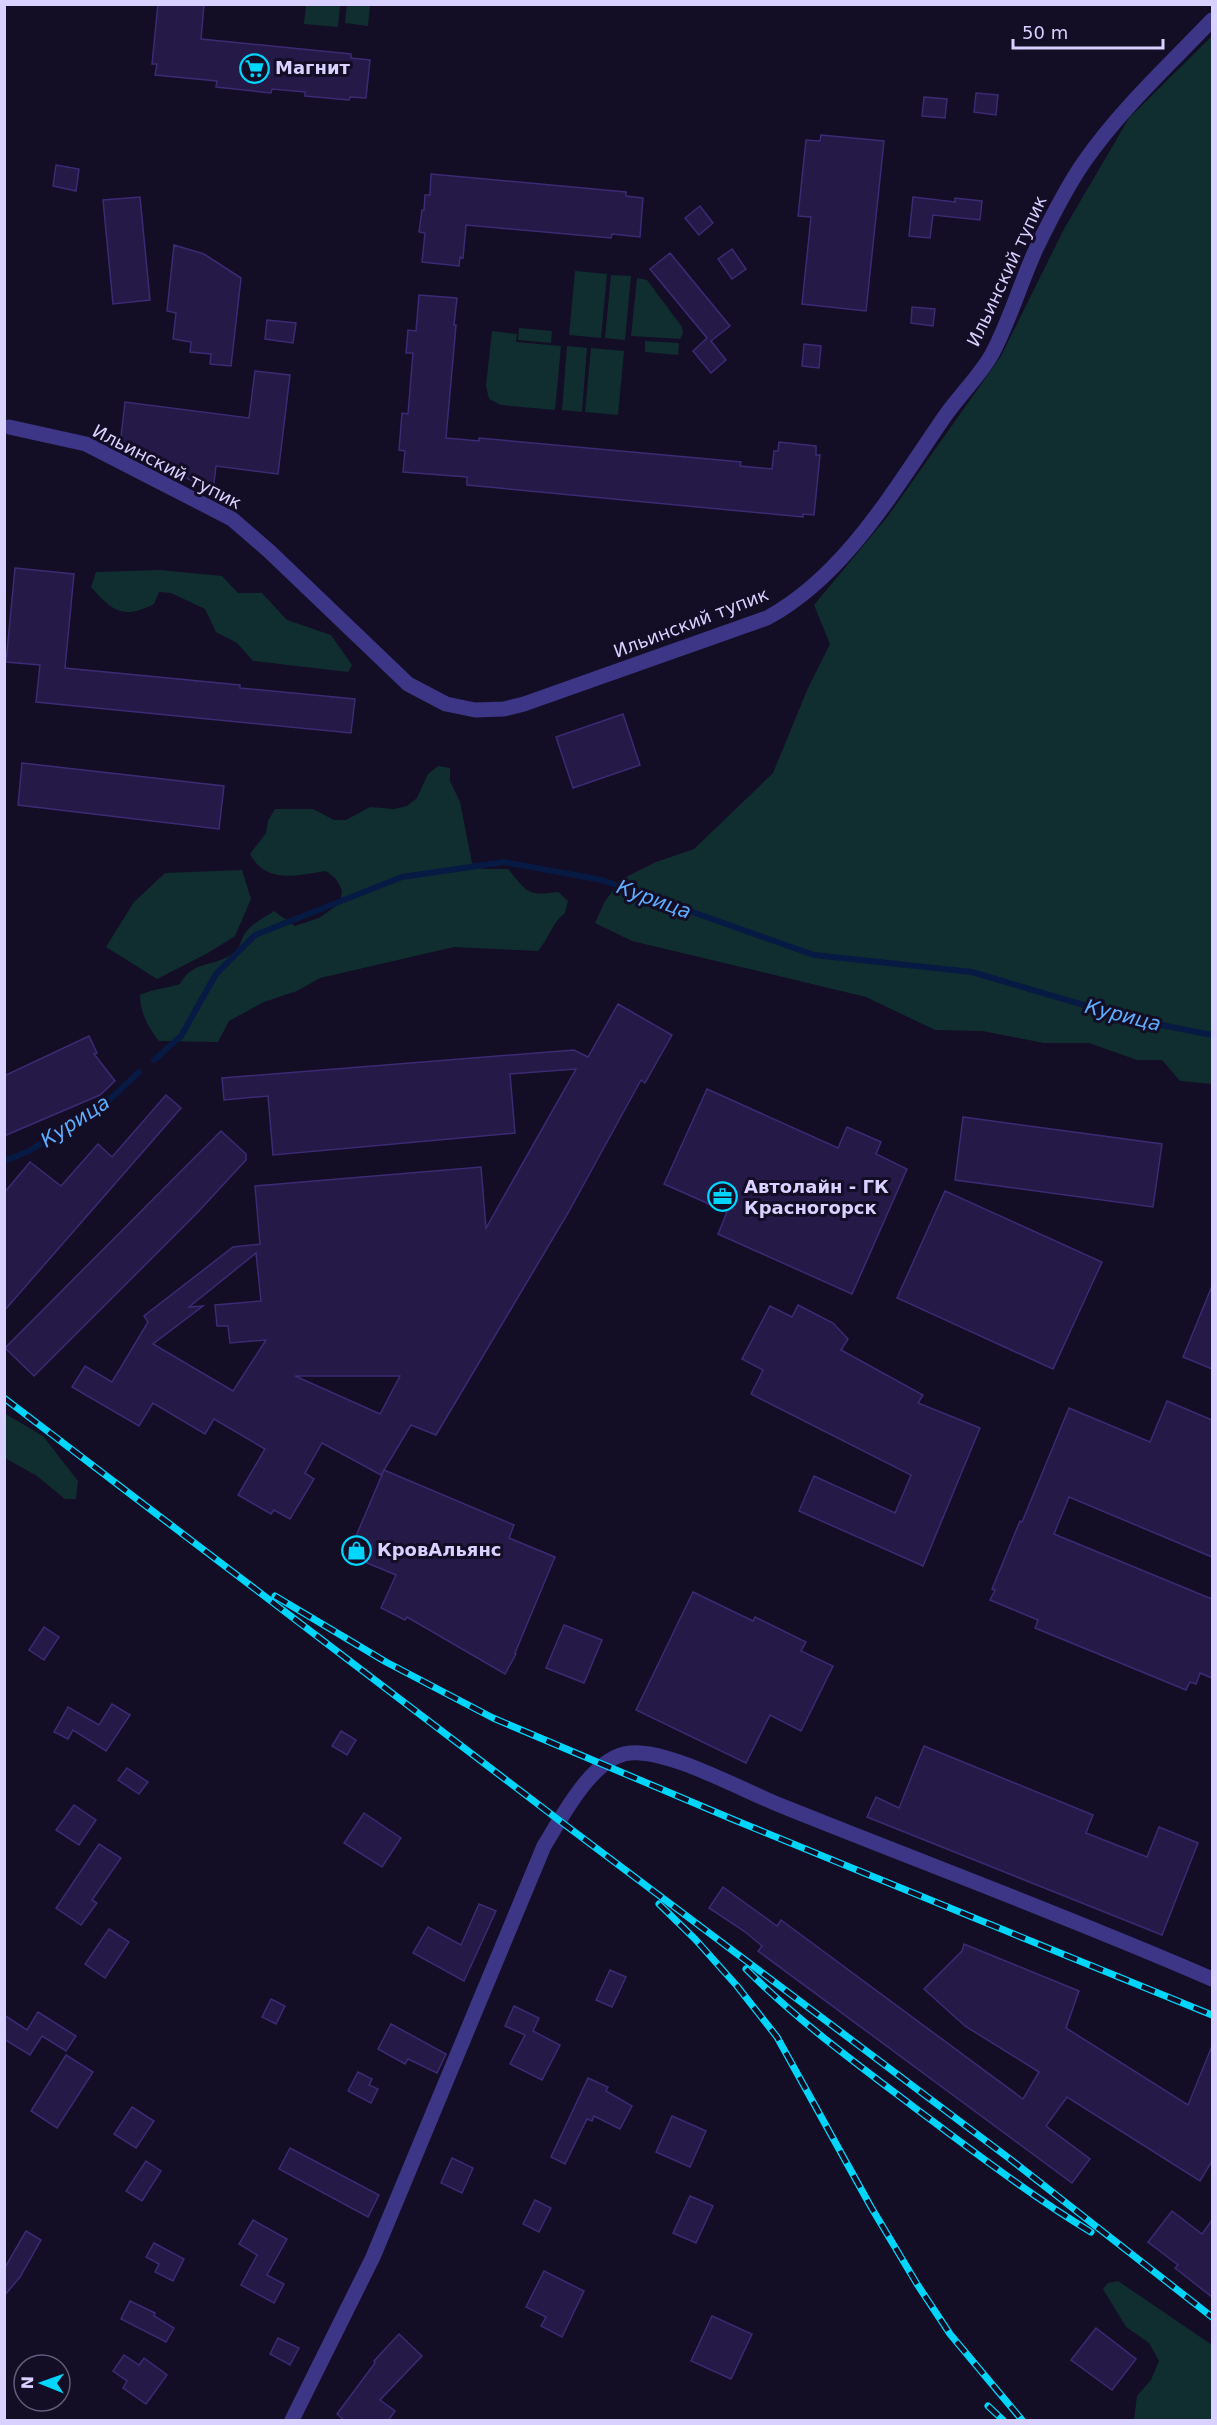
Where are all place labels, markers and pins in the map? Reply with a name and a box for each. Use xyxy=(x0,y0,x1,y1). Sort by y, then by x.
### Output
supermarket icon: Магнит xyxy=(238,52,270,84)
place label: Магнит xyxy=(275,57,351,78)
place label: Автолайн - ГК Красногорск xyxy=(744,1176,889,1218)
office icon: Автолайн - ГК Красногорск xyxy=(707,1181,739,1213)
shop icon: КровАльянс xyxy=(340,1534,372,1566)
place label: КровАльянс xyxy=(377,1539,502,1560)

